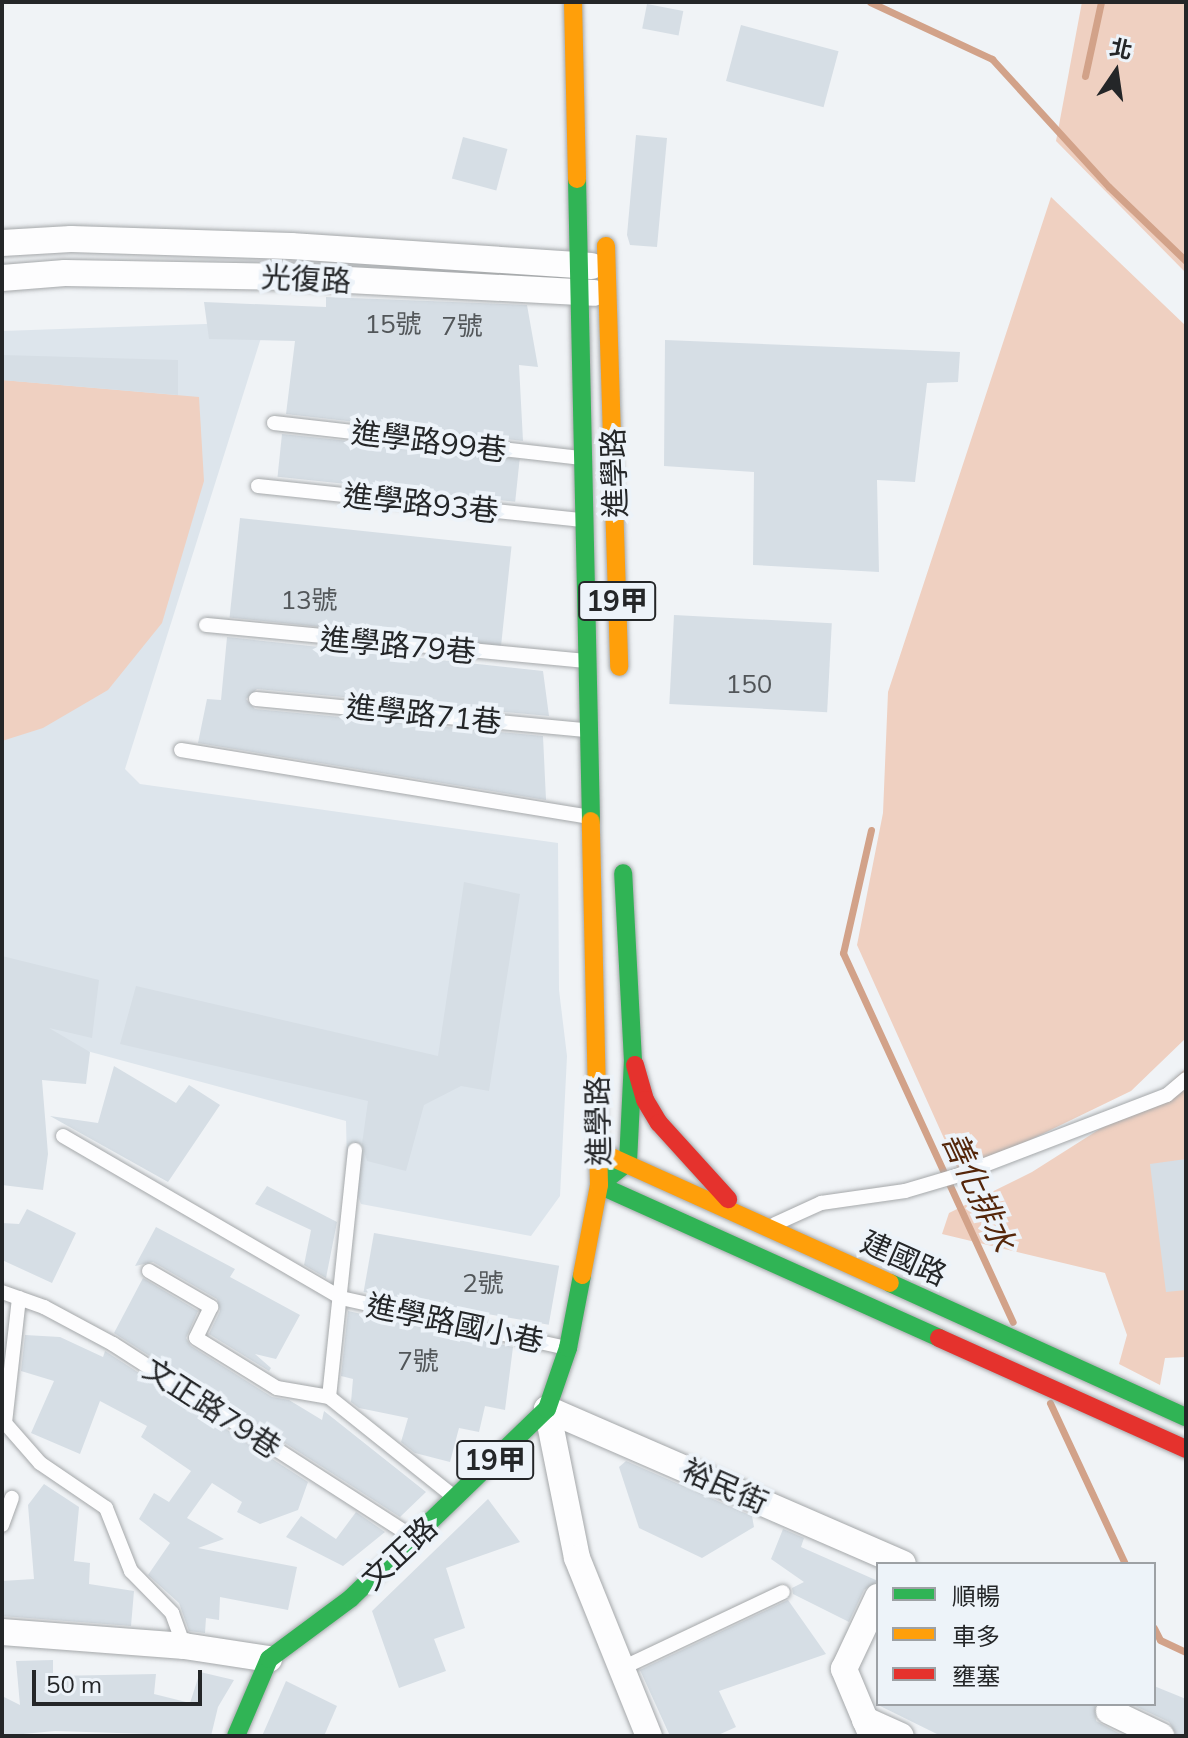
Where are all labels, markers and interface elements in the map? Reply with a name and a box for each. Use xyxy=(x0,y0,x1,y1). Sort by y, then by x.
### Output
north arrow xyxy=(1076,32,1156,112)
text: 北 xyxy=(1108,32,1135,65)
street label: 光復路 xyxy=(260,259,352,299)
house number: 15號 xyxy=(364,308,422,340)
house number: 7號 xyxy=(441,310,483,342)
street label: 進學路99巷 xyxy=(349,414,509,468)
street label: 進學路 xyxy=(594,427,634,519)
street label: 進學路93巷 xyxy=(342,477,500,529)
road number: 19甲 xyxy=(577,577,657,625)
house number: 13號 xyxy=(280,584,338,616)
street label: 進學路79巷 xyxy=(319,620,477,670)
house number: 150 xyxy=(726,668,772,700)
street label: 進學路71巷 xyxy=(345,688,503,740)
street label: 進學路 xyxy=(579,1076,617,1166)
water label: 善化排水 xyxy=(935,1125,1023,1257)
street label: 建國路 xyxy=(856,1223,952,1293)
house number: 2號 xyxy=(462,1267,504,1299)
street label: 進學路國小巷 xyxy=(363,1287,547,1359)
house number: 7號 xyxy=(397,1345,439,1377)
street label: 文正路79巷 xyxy=(137,1350,287,1466)
road number: 19甲 xyxy=(455,1436,535,1484)
street label: 裕民街 xyxy=(677,1451,773,1521)
street label: 文正路 xyxy=(354,1509,444,1597)
legend xyxy=(876,1562,1156,1706)
text: 順暢 xyxy=(952,1581,1000,1611)
text: 車多 xyxy=(952,1621,1000,1651)
scale bar xyxy=(36,1654,206,1704)
text: 壅塞 xyxy=(952,1661,1000,1691)
text: 50 m xyxy=(46,1669,102,1699)

